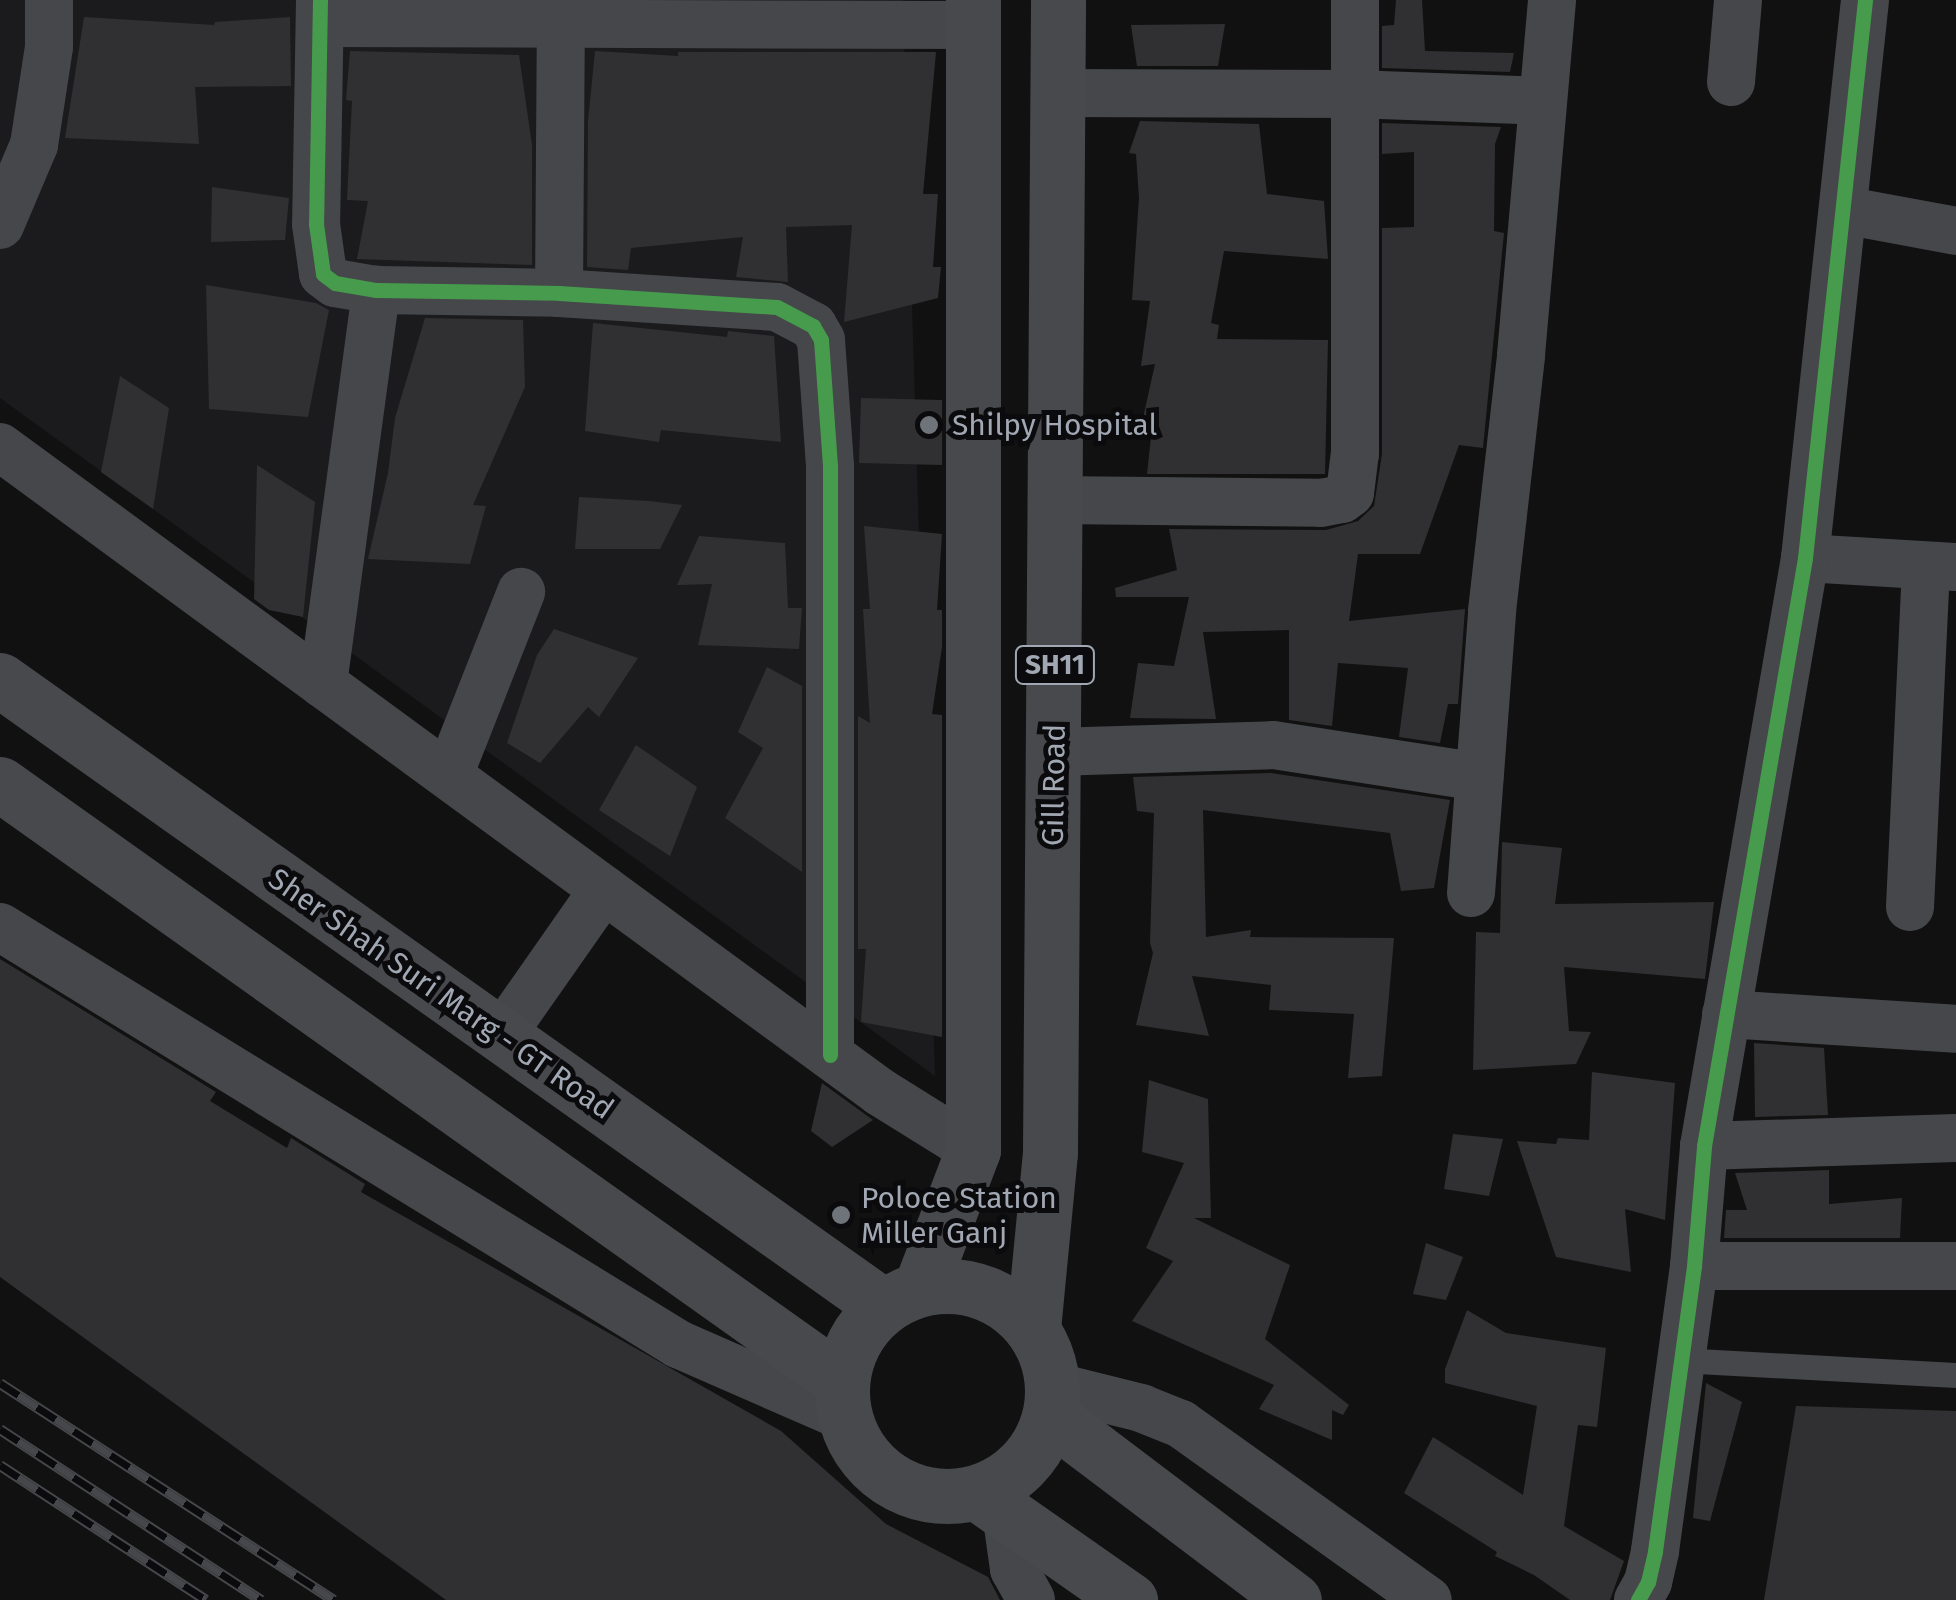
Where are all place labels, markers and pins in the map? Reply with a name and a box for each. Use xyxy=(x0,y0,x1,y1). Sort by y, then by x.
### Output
place label: Shilpy Hospital xyxy=(952,407,1157,443)
marker: Shilpy Hospital xyxy=(916,412,942,438)
place label: Poloce Station Miller Ganj xyxy=(861,1180,1057,1250)
marker: Poloce Station Miller Ganj xyxy=(830,1204,852,1226)

